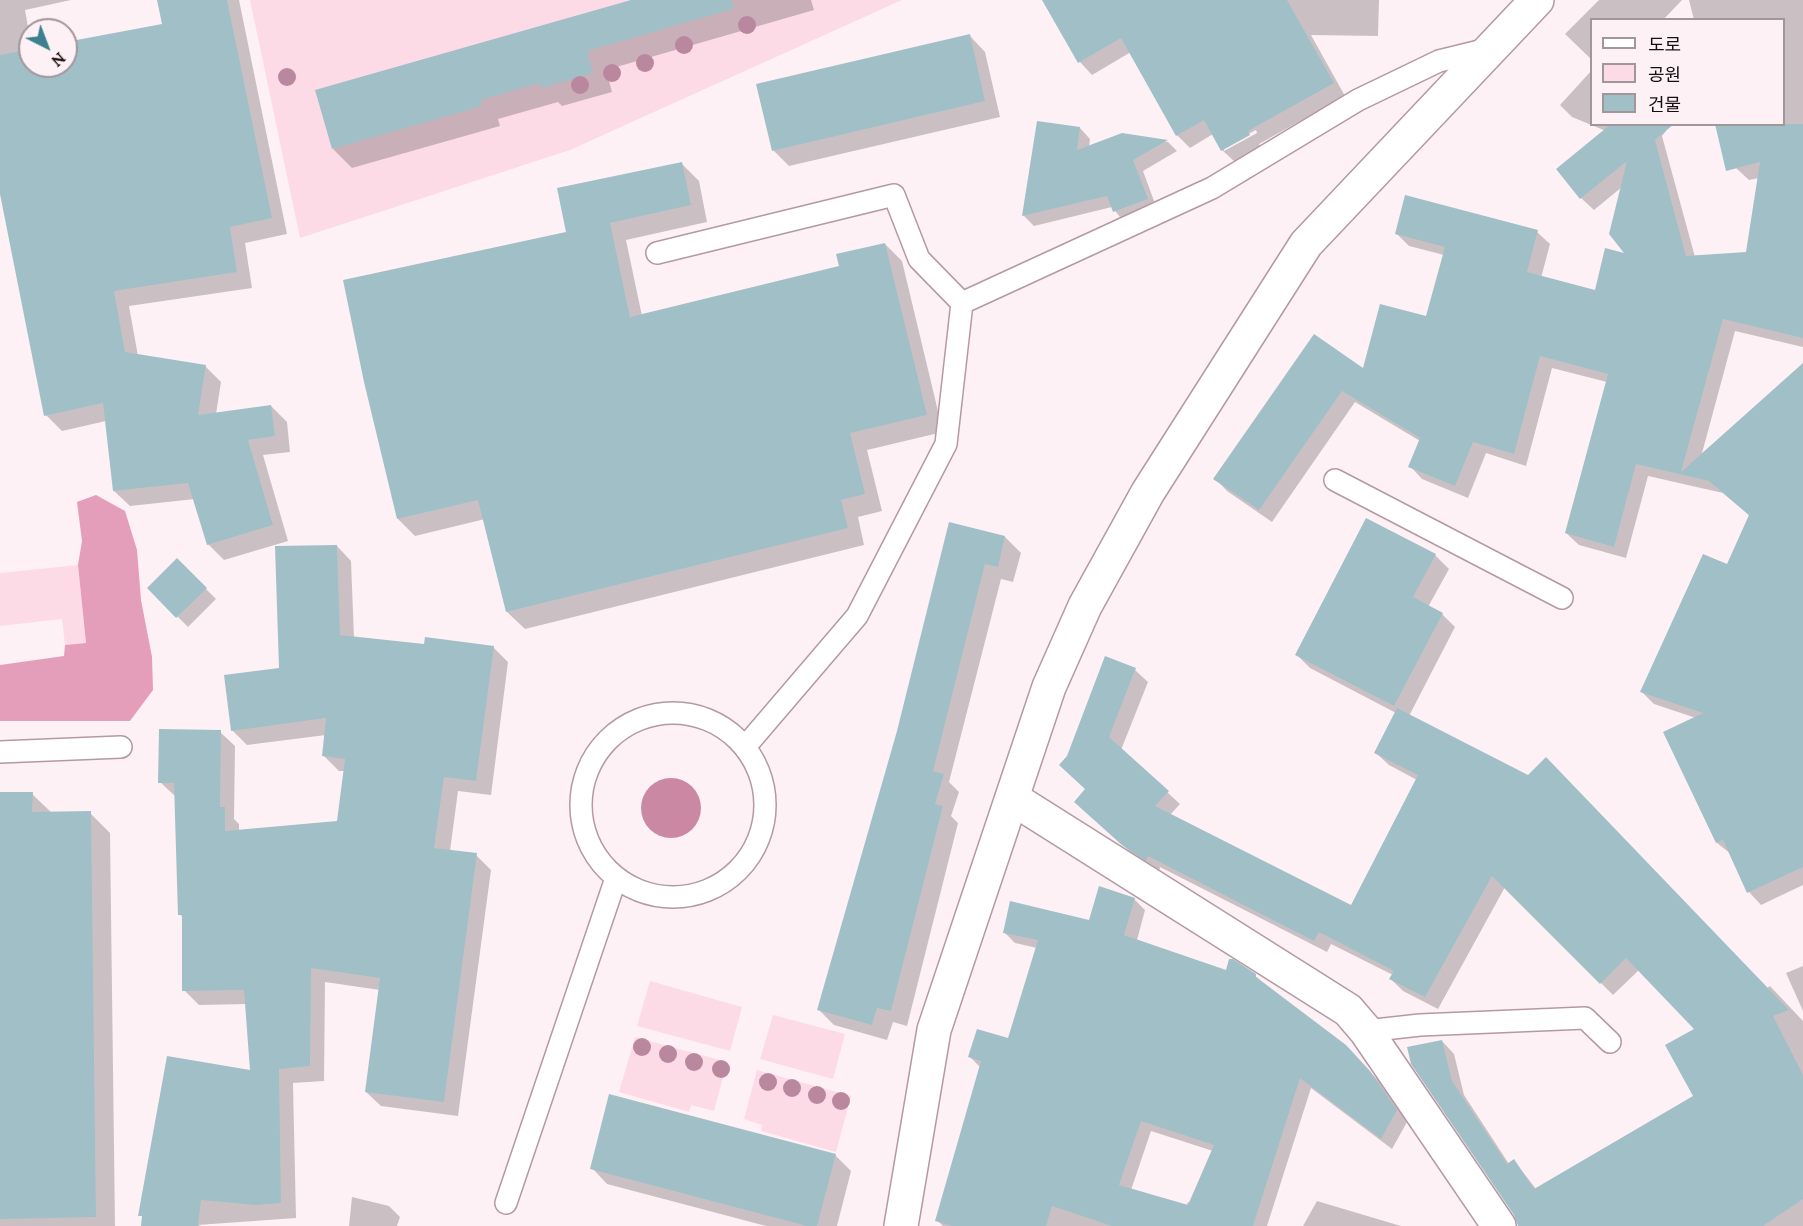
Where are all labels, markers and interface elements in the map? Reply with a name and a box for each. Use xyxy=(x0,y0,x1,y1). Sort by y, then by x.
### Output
north arrow xyxy=(18,18,78,78)
legend xyxy=(1590,18,1785,126)
text: 도로 xyxy=(1648,33,1681,56)
text: N xyxy=(47,48,70,71)
text: 공원 xyxy=(1648,63,1681,86)
text: 건물 xyxy=(1648,93,1681,116)

